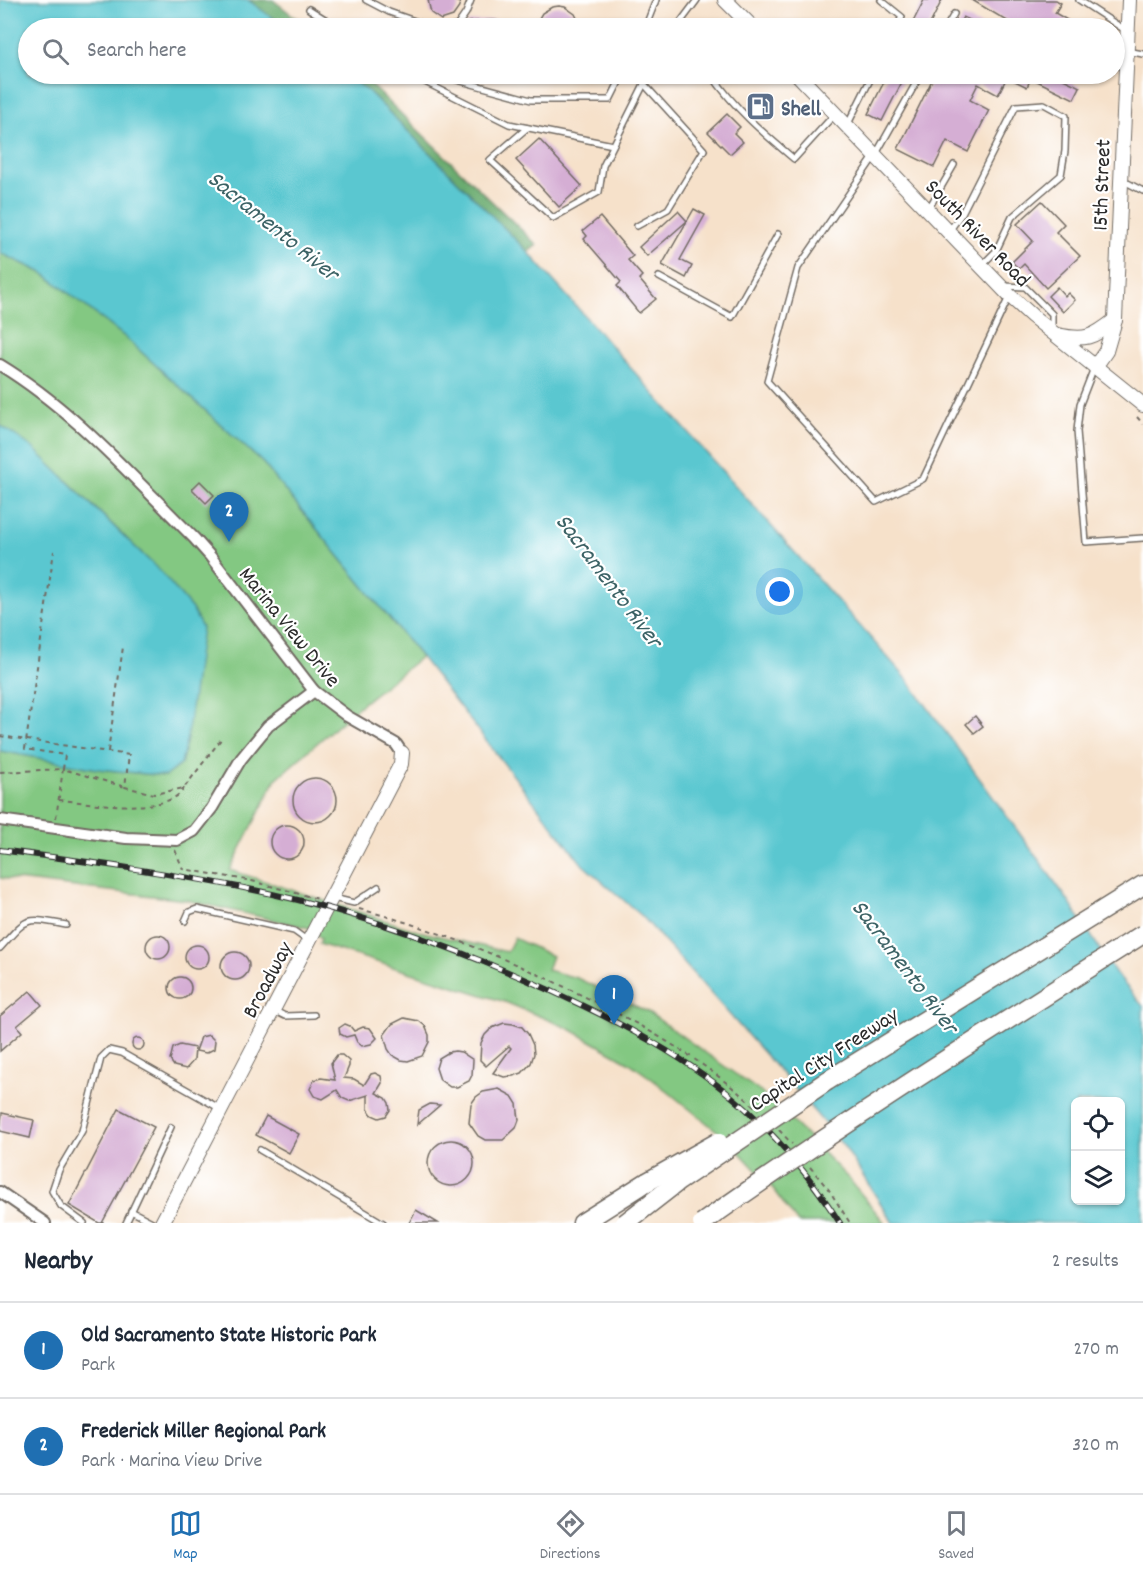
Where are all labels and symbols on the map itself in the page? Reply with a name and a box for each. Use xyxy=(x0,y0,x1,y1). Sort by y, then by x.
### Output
fuel station icon: Shell xyxy=(744,91,776,123)
place label: Shell xyxy=(781,95,822,126)
street label: 15th Street xyxy=(1086,139,1121,231)
water label: Sacramento River xyxy=(199,164,348,293)
street label: South River Road xyxy=(917,173,1036,296)
pin: 2 xyxy=(210,492,248,542)
water label: Sacramento River xyxy=(546,508,671,659)
street label: Marina View Drive xyxy=(230,561,347,695)
your location xyxy=(765,577,794,606)
water label: Sacramento River xyxy=(842,894,967,1045)
street label: Broadway xyxy=(236,936,303,1024)
pin: 1 xyxy=(594,976,634,1025)
street label: Capital City Freeway xyxy=(744,1001,906,1121)

